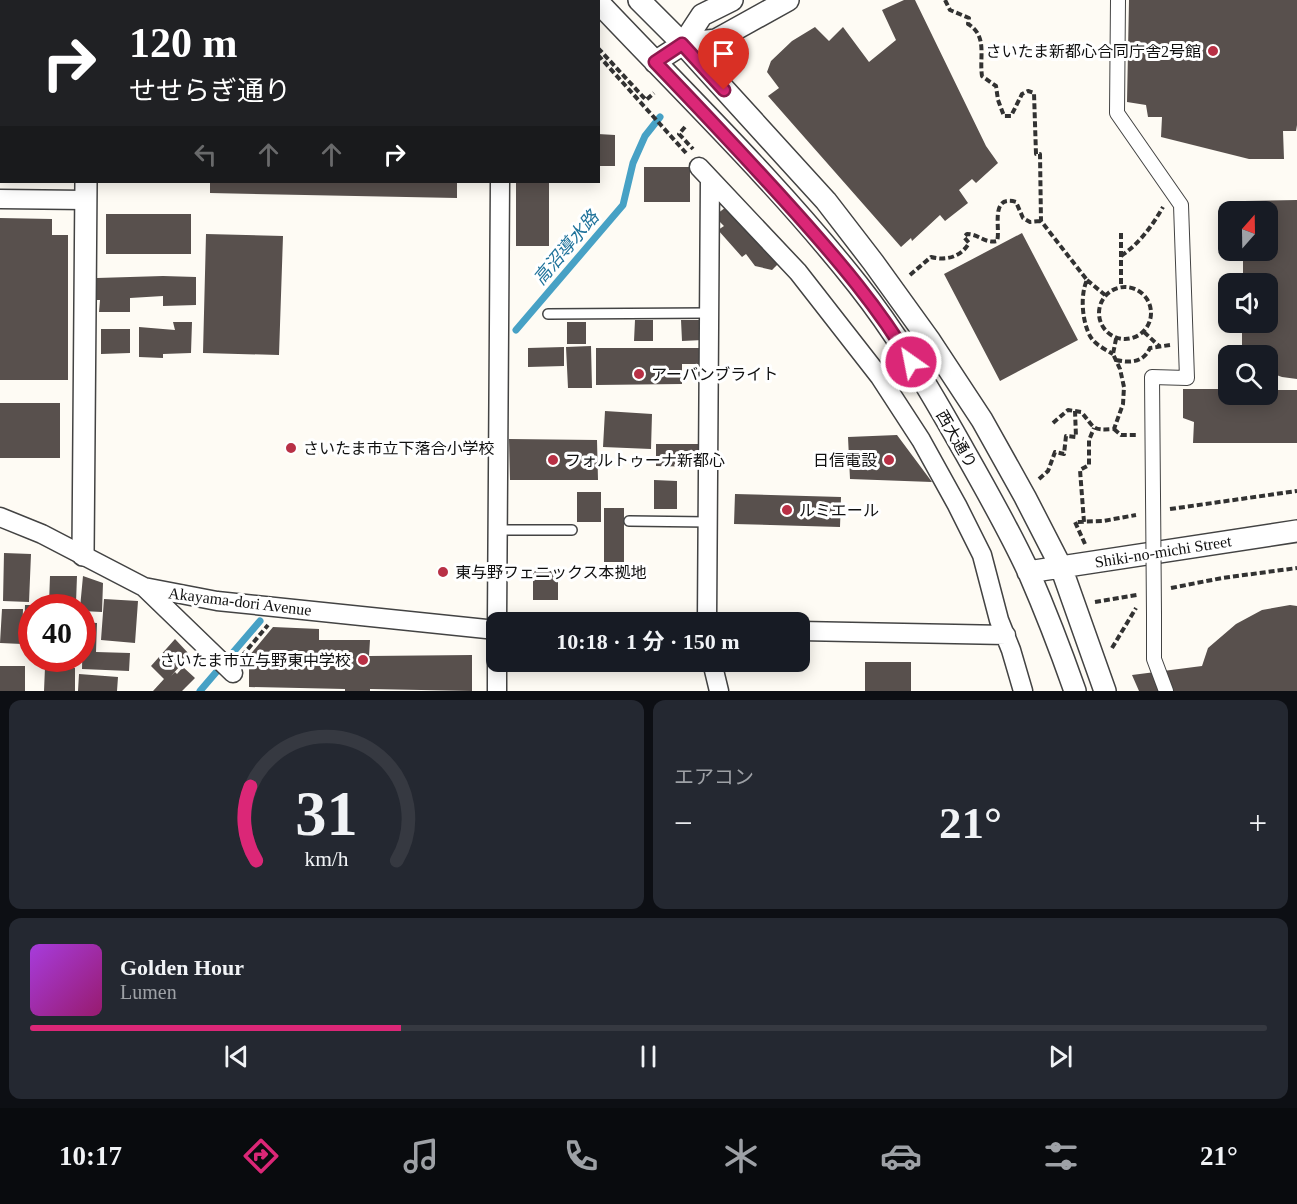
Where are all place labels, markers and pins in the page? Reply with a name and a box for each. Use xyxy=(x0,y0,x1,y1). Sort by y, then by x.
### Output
pin xyxy=(698,28,749,90)
place label: さいたま新都心合同庁舎2号館 xyxy=(985,43,1201,60)
marker: さいたま新都心合同庁舎2号館 xyxy=(1206,44,1220,58)
place label: アーバンブライト xyxy=(651,366,778,383)
marker: アーバンブライト xyxy=(632,367,646,381)
place label: さいたま市立下落合小学校 xyxy=(303,440,495,457)
marker: さいたま市立下落合小学校 xyxy=(284,441,298,455)
place label: フォルトゥーナ新都心 xyxy=(565,452,725,469)
place label: 日信電設 xyxy=(813,452,877,469)
marker: フォルトゥーナ新都心 xyxy=(546,453,560,467)
marker: 日信電設 xyxy=(882,453,896,467)
place label: ルミエール xyxy=(799,502,879,519)
marker: ルミエール xyxy=(780,503,794,517)
place label: 東与野フェニックス本拠地 xyxy=(455,564,647,581)
marker: 東与野フェニックス本拠地 xyxy=(436,565,450,579)
place label: さいたま市立与野東中学校 xyxy=(159,652,351,669)
marker: さいたま市立与野東中学校 xyxy=(356,653,370,667)

